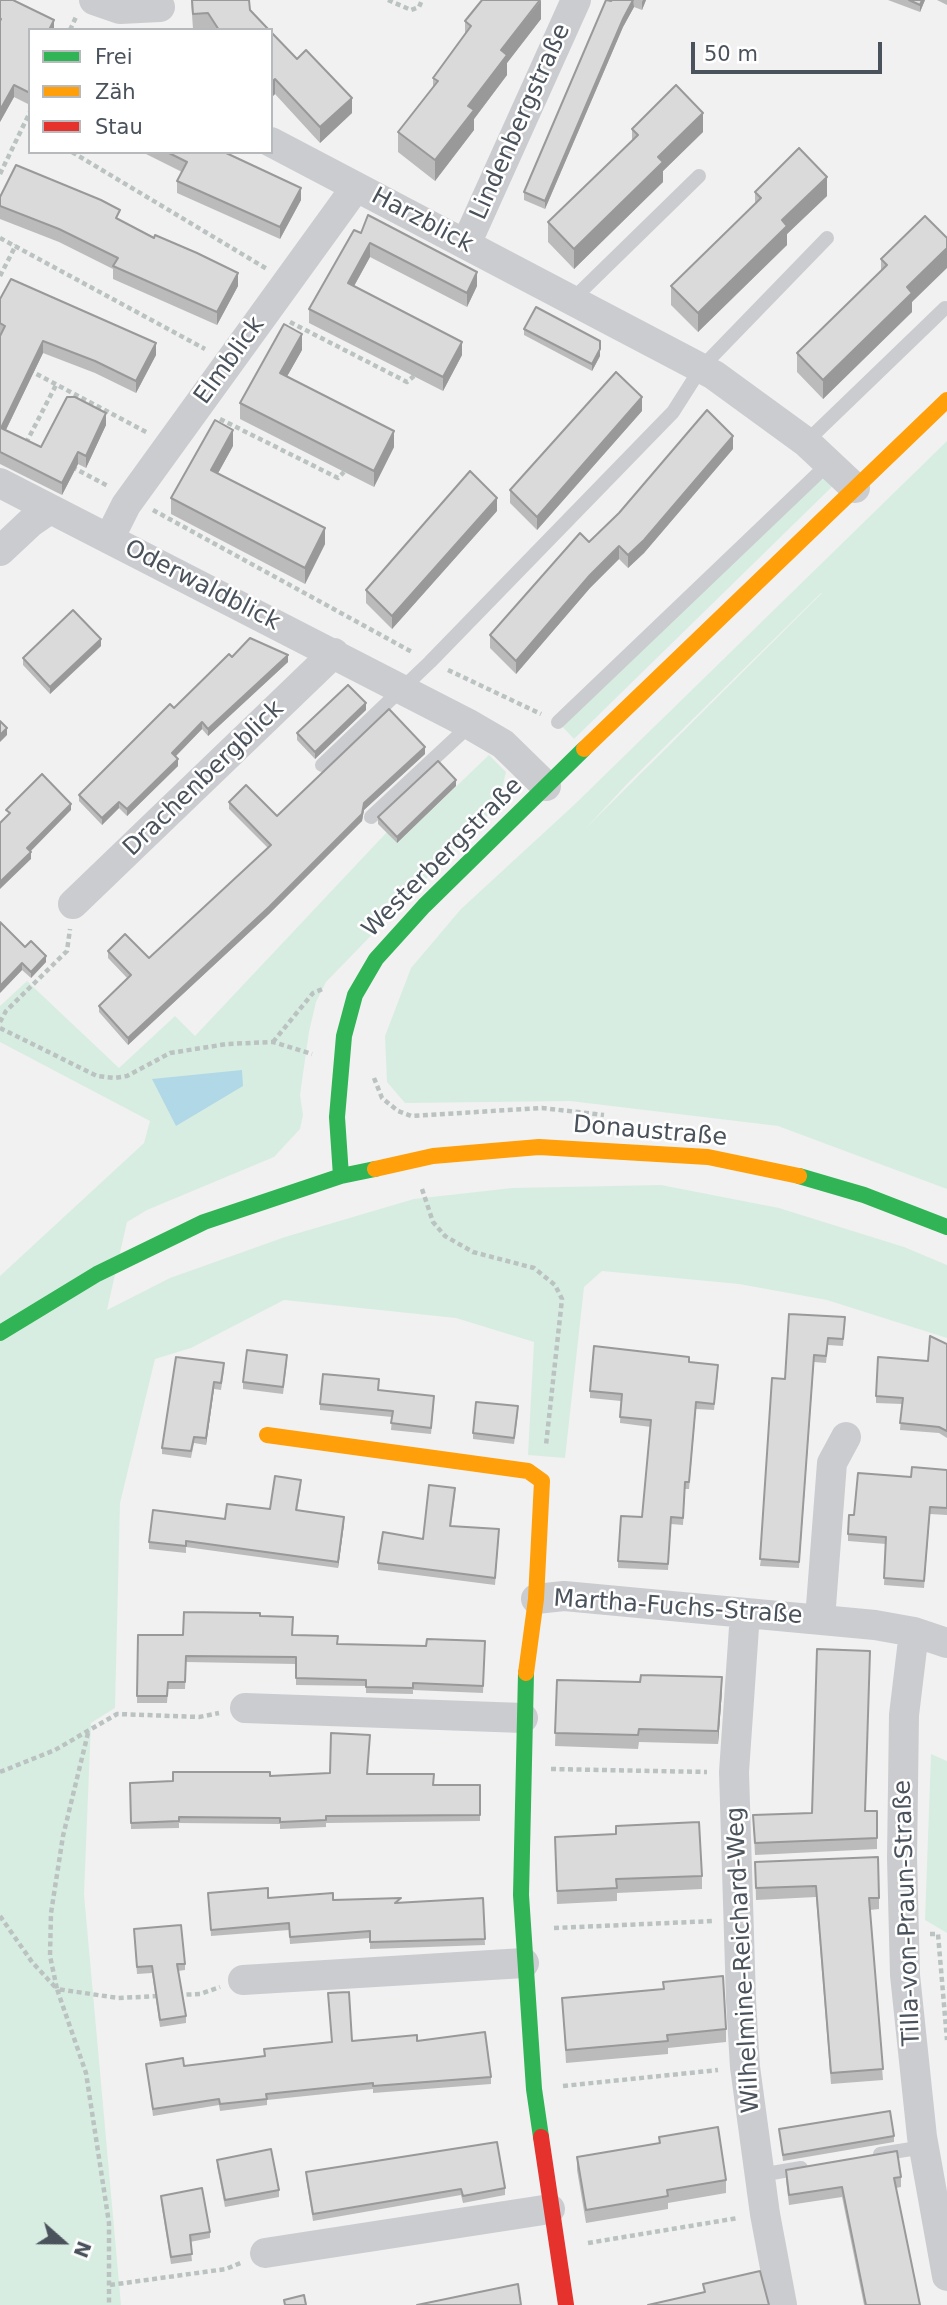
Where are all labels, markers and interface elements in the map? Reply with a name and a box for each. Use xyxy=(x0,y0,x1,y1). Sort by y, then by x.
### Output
street label: Lindenbergstraße xyxy=(465,20,577,224)
legend xyxy=(28,28,273,154)
scale bar xyxy=(695,28,886,72)
text: 50 m xyxy=(704,42,758,66)
text: Frei xyxy=(95,45,132,69)
text: Zäh xyxy=(95,80,136,104)
text: Stau xyxy=(95,115,143,139)
street label: Harzblick xyxy=(366,182,478,260)
street label: Elmblick xyxy=(189,312,271,410)
street label: Oderwaldblick xyxy=(119,534,285,638)
street label: Drachenbergblick xyxy=(118,695,290,863)
street label: Westerbergstraße xyxy=(357,772,529,944)
street label: Donaustraße xyxy=(572,1111,728,1153)
street label: Martha-Fuchs-Straße xyxy=(552,1585,804,1631)
street label: Tilla-von-Praun-Straße xyxy=(889,1779,927,2047)
street label: Wilhelmine-Reichard-Weg xyxy=(722,1806,766,2114)
north arrow xyxy=(28,2207,98,2277)
text: N xyxy=(69,2238,96,2261)

